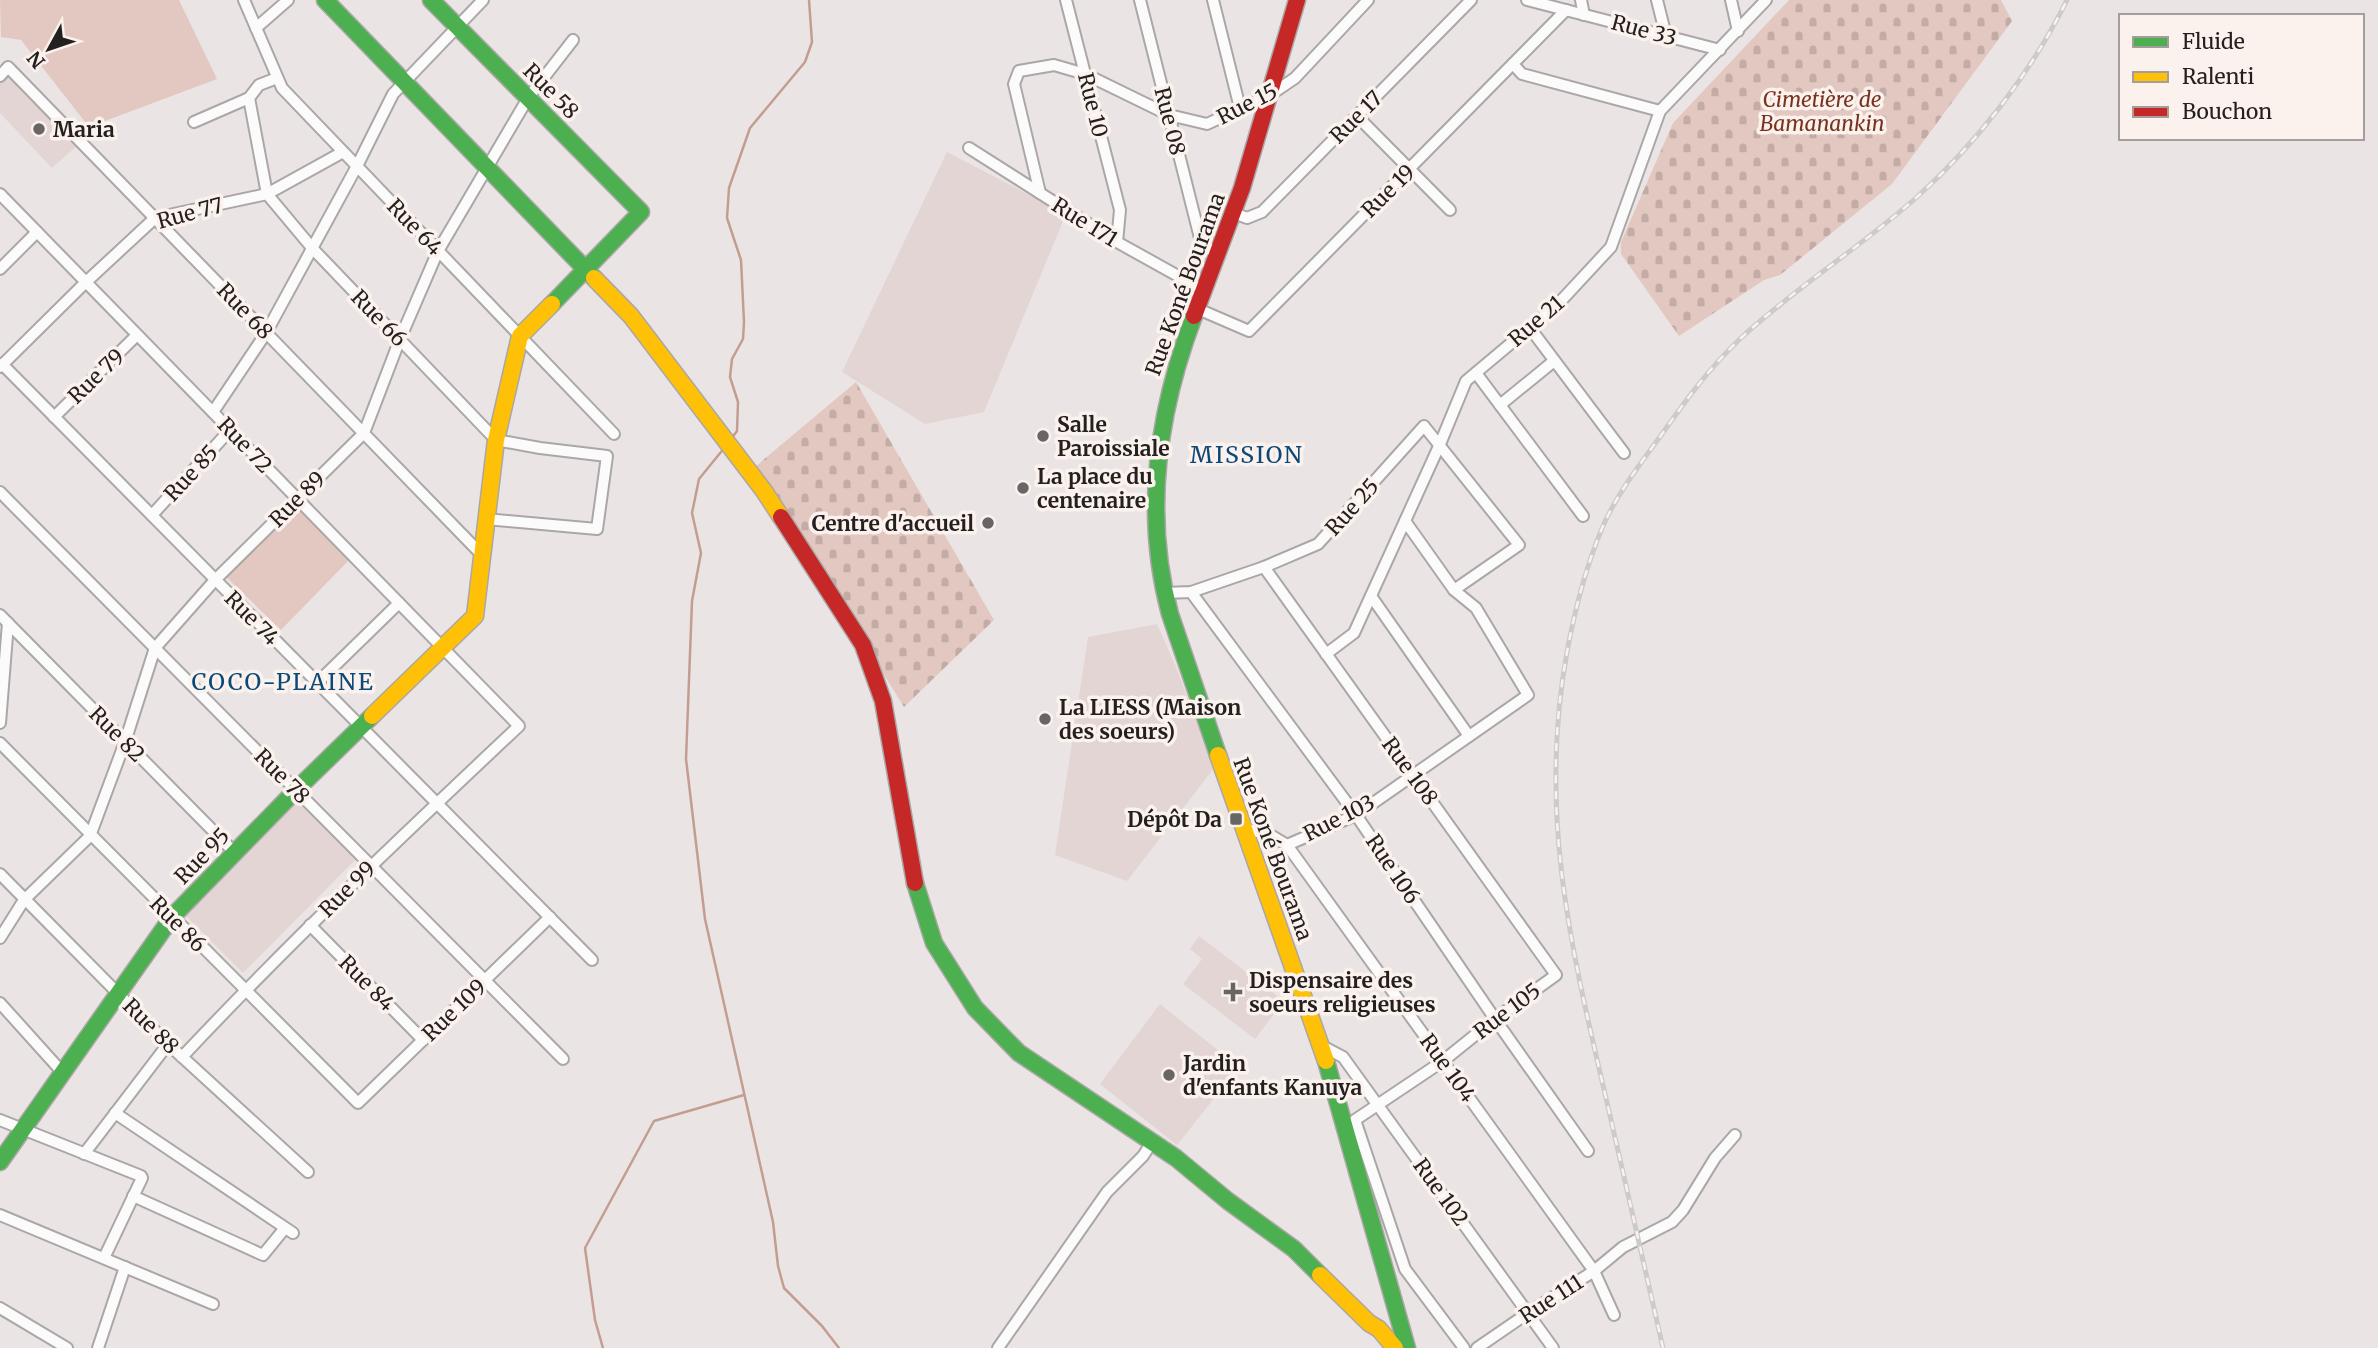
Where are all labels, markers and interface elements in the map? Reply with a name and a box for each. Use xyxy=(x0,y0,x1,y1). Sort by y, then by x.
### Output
street label: Rue 33 xyxy=(1608,8,1680,52)
north arrow xyxy=(14,14,84,84)
legend xyxy=(2119,14,2364,140)
text: Fluide xyxy=(2182,28,2245,55)
text: N xyxy=(22,46,50,73)
street label: Rue 58 xyxy=(518,58,584,124)
text: Ralenti xyxy=(2182,63,2254,90)
street label: Rue 10 xyxy=(1072,70,1114,140)
street label: Rue 15 xyxy=(1212,77,1282,131)
street label: Rue 08 xyxy=(1149,84,1191,158)
street label: Rue 17 xyxy=(1324,85,1388,149)
park label: Cimetière de Bamanankin xyxy=(1760,86,1884,137)
text: Bouchon xyxy=(2182,98,2272,125)
place label: Maria xyxy=(53,116,115,143)
marker: Maria xyxy=(31,121,47,137)
street label: Rue 19 xyxy=(1356,159,1420,223)
street label: Rue Koné Bourama xyxy=(1139,189,1231,379)
street label: Rue 77 xyxy=(154,191,226,235)
street label: Rue 171 xyxy=(1047,191,1123,253)
street label: Rue 64 xyxy=(381,193,449,261)
street label: Rue 68 xyxy=(211,277,279,345)
street label: Rue 66 xyxy=(345,284,413,352)
street label: Rue 21 xyxy=(1503,290,1569,352)
street label: Rue 79 xyxy=(62,343,130,409)
street label: Rue 72 xyxy=(212,411,278,479)
place label: Salle Paroissiale xyxy=(1057,411,1170,462)
marker: Salle Paroissiale xyxy=(1035,428,1051,444)
street label: Rue 85 xyxy=(158,439,224,507)
district label: MISSION xyxy=(1190,440,1304,469)
place label: La place du centenaire xyxy=(1037,463,1153,514)
street label: Rue 89 xyxy=(263,465,331,533)
street label: Rue 25 xyxy=(1319,473,1385,541)
marker: La place du centenaire xyxy=(1015,480,1031,496)
place label: Centre d'accueil xyxy=(812,510,974,537)
marker: Centre d'accueil xyxy=(980,515,996,531)
street label: Rue 74 xyxy=(219,585,285,651)
district label: COCO-PLAINE xyxy=(191,667,375,696)
place label: La LIESS (Maison des soeurs) xyxy=(1059,694,1241,745)
street label: Rue 82 xyxy=(83,700,151,768)
marker: La LIESS (Maison des soeurs) xyxy=(1037,711,1053,727)
street label: Rue 108 xyxy=(1376,732,1444,810)
street label: Rue 78 xyxy=(249,743,315,809)
street label: Rue Koné Bourama xyxy=(1227,754,1319,944)
street label: Rue 103 xyxy=(1299,789,1379,847)
place label: Dépôt Da xyxy=(1127,806,1222,833)
marker: Dépôt Da xyxy=(1228,811,1244,827)
street label: Rue 95 xyxy=(169,822,235,890)
street label: Rue 106 xyxy=(1360,829,1426,909)
street label: Rue 99 xyxy=(313,855,381,923)
street label: Rue 86 xyxy=(144,890,212,958)
street label: Rue 84 xyxy=(333,949,401,1017)
place label: Dispensaire des soeurs religieuses xyxy=(1249,967,1436,1018)
street label: Rue 109 xyxy=(417,973,491,1047)
street label: Rue 105 xyxy=(1468,977,1546,1045)
marker: Dispensaire des soeurs religieuses xyxy=(1223,982,1243,1002)
street label: Rue 88 xyxy=(117,992,185,1060)
street label: Rue 104 xyxy=(1414,1028,1482,1108)
place label: Jardin d'enfants Kanuya xyxy=(1182,1050,1362,1101)
marker: Jardin d'enfants Kanuya xyxy=(1161,1067,1177,1083)
street label: Rue 102 xyxy=(1407,1153,1475,1231)
street label: Rue 111 xyxy=(1514,1268,1588,1330)

